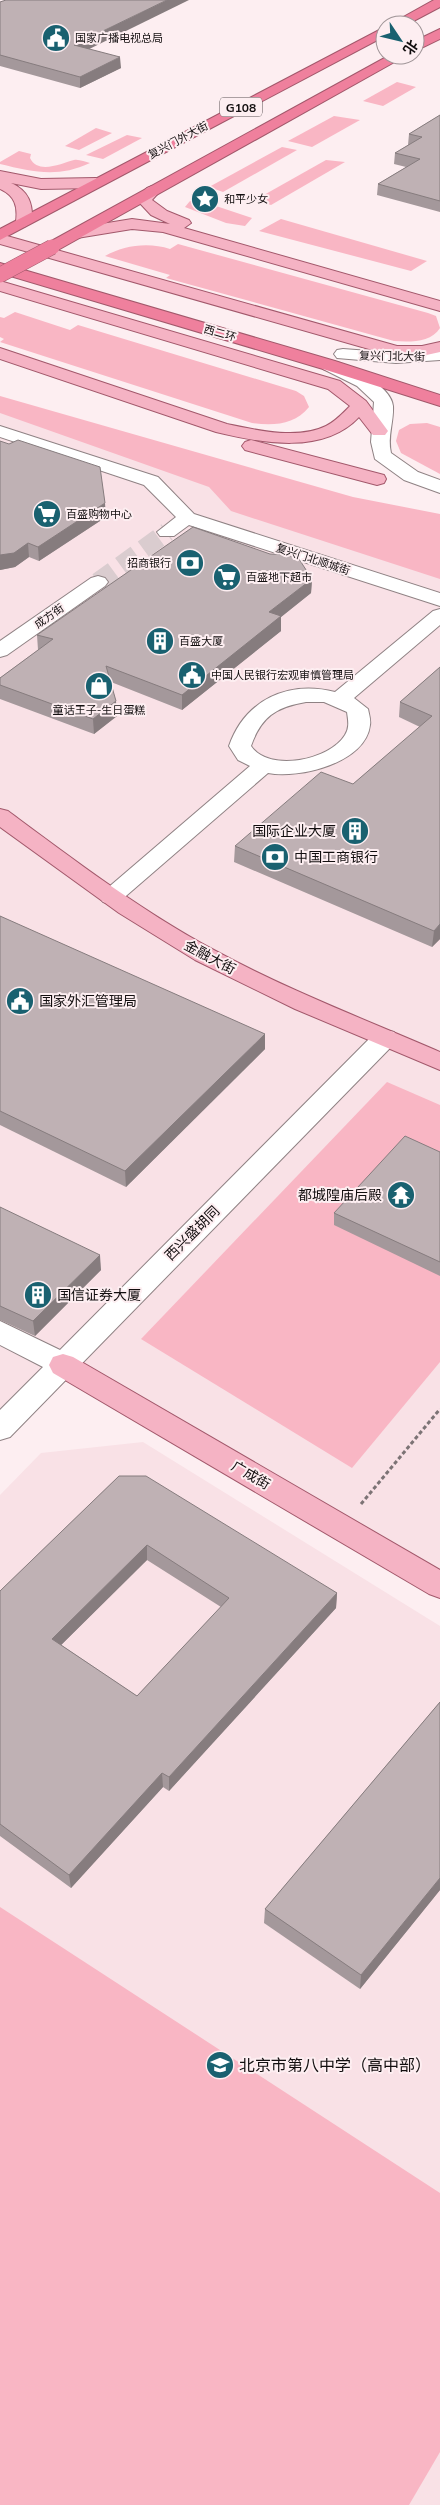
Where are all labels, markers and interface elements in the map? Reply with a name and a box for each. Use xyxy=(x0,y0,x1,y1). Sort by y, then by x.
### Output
north arrow xyxy=(375,15,425,65)
public building icon: 国家广播电视总局 xyxy=(41,23,71,53)
place label: 国家广播电视总局 xyxy=(75,31,163,45)
text: 北 xyxy=(399,37,422,58)
road number: G108 xyxy=(220,98,262,116)
street label: 复兴门外大街 xyxy=(146,118,210,162)
place icon: 和平少女 xyxy=(190,184,220,214)
place label: 和平少女 xyxy=(224,192,268,206)
street label: 西二环 xyxy=(202,322,238,344)
street label: 复兴门北大街 xyxy=(359,348,425,364)
supermarket icon: 百盛购物中心 xyxy=(32,499,62,529)
place label: 百盛购物中心 xyxy=(66,507,132,521)
street label: 复兴门北顺城街 xyxy=(274,540,352,578)
bank icon: 招商银行 xyxy=(175,548,205,578)
place label: 招商银行 xyxy=(127,556,171,570)
supermarket icon: 百盛地下超市 xyxy=(212,562,242,592)
place label: 百盛地下超市 xyxy=(246,570,312,584)
street label: 成方街 xyxy=(31,601,67,631)
building icon: 百盛大厦 xyxy=(145,626,175,656)
place label: 百盛大厦 xyxy=(179,634,223,648)
public building icon: 中国人民银行宏观审慎管理局 xyxy=(177,660,207,690)
place label: 中国人民银行宏观审慎管理局 xyxy=(211,668,354,682)
shop icon: 童话王子-生日蛋糕 xyxy=(84,671,114,701)
place label: 童话王子-生日蛋糕 xyxy=(53,703,145,717)
building icon: 国际企业大厦 xyxy=(340,816,370,846)
place label: 国际企业大厦 xyxy=(252,822,336,840)
bank icon: 中国工商银行 xyxy=(260,842,290,872)
place label: 中国工商银行 xyxy=(294,848,378,866)
street label: 金融大街 xyxy=(181,936,239,978)
public building icon: 国家外汇管理局 xyxy=(5,986,35,1016)
place label: 国家外汇管理局 xyxy=(39,992,137,1010)
temple icon: 都城隍庙后殿 xyxy=(386,1180,416,1210)
place label: 都城隍庙后殿 xyxy=(298,1186,382,1204)
street label: 西兴盛胡同 xyxy=(161,1202,223,1264)
building icon: 国信证券大厦 xyxy=(23,1280,53,1310)
place label: 国信证券大厦 xyxy=(57,1286,141,1304)
street label: 广成街 xyxy=(228,1457,274,1493)
school or university icon: 北京市第八中学（高中部） xyxy=(205,2050,235,2080)
place label: 北京市第八中学（高中部） xyxy=(239,2055,431,2075)

